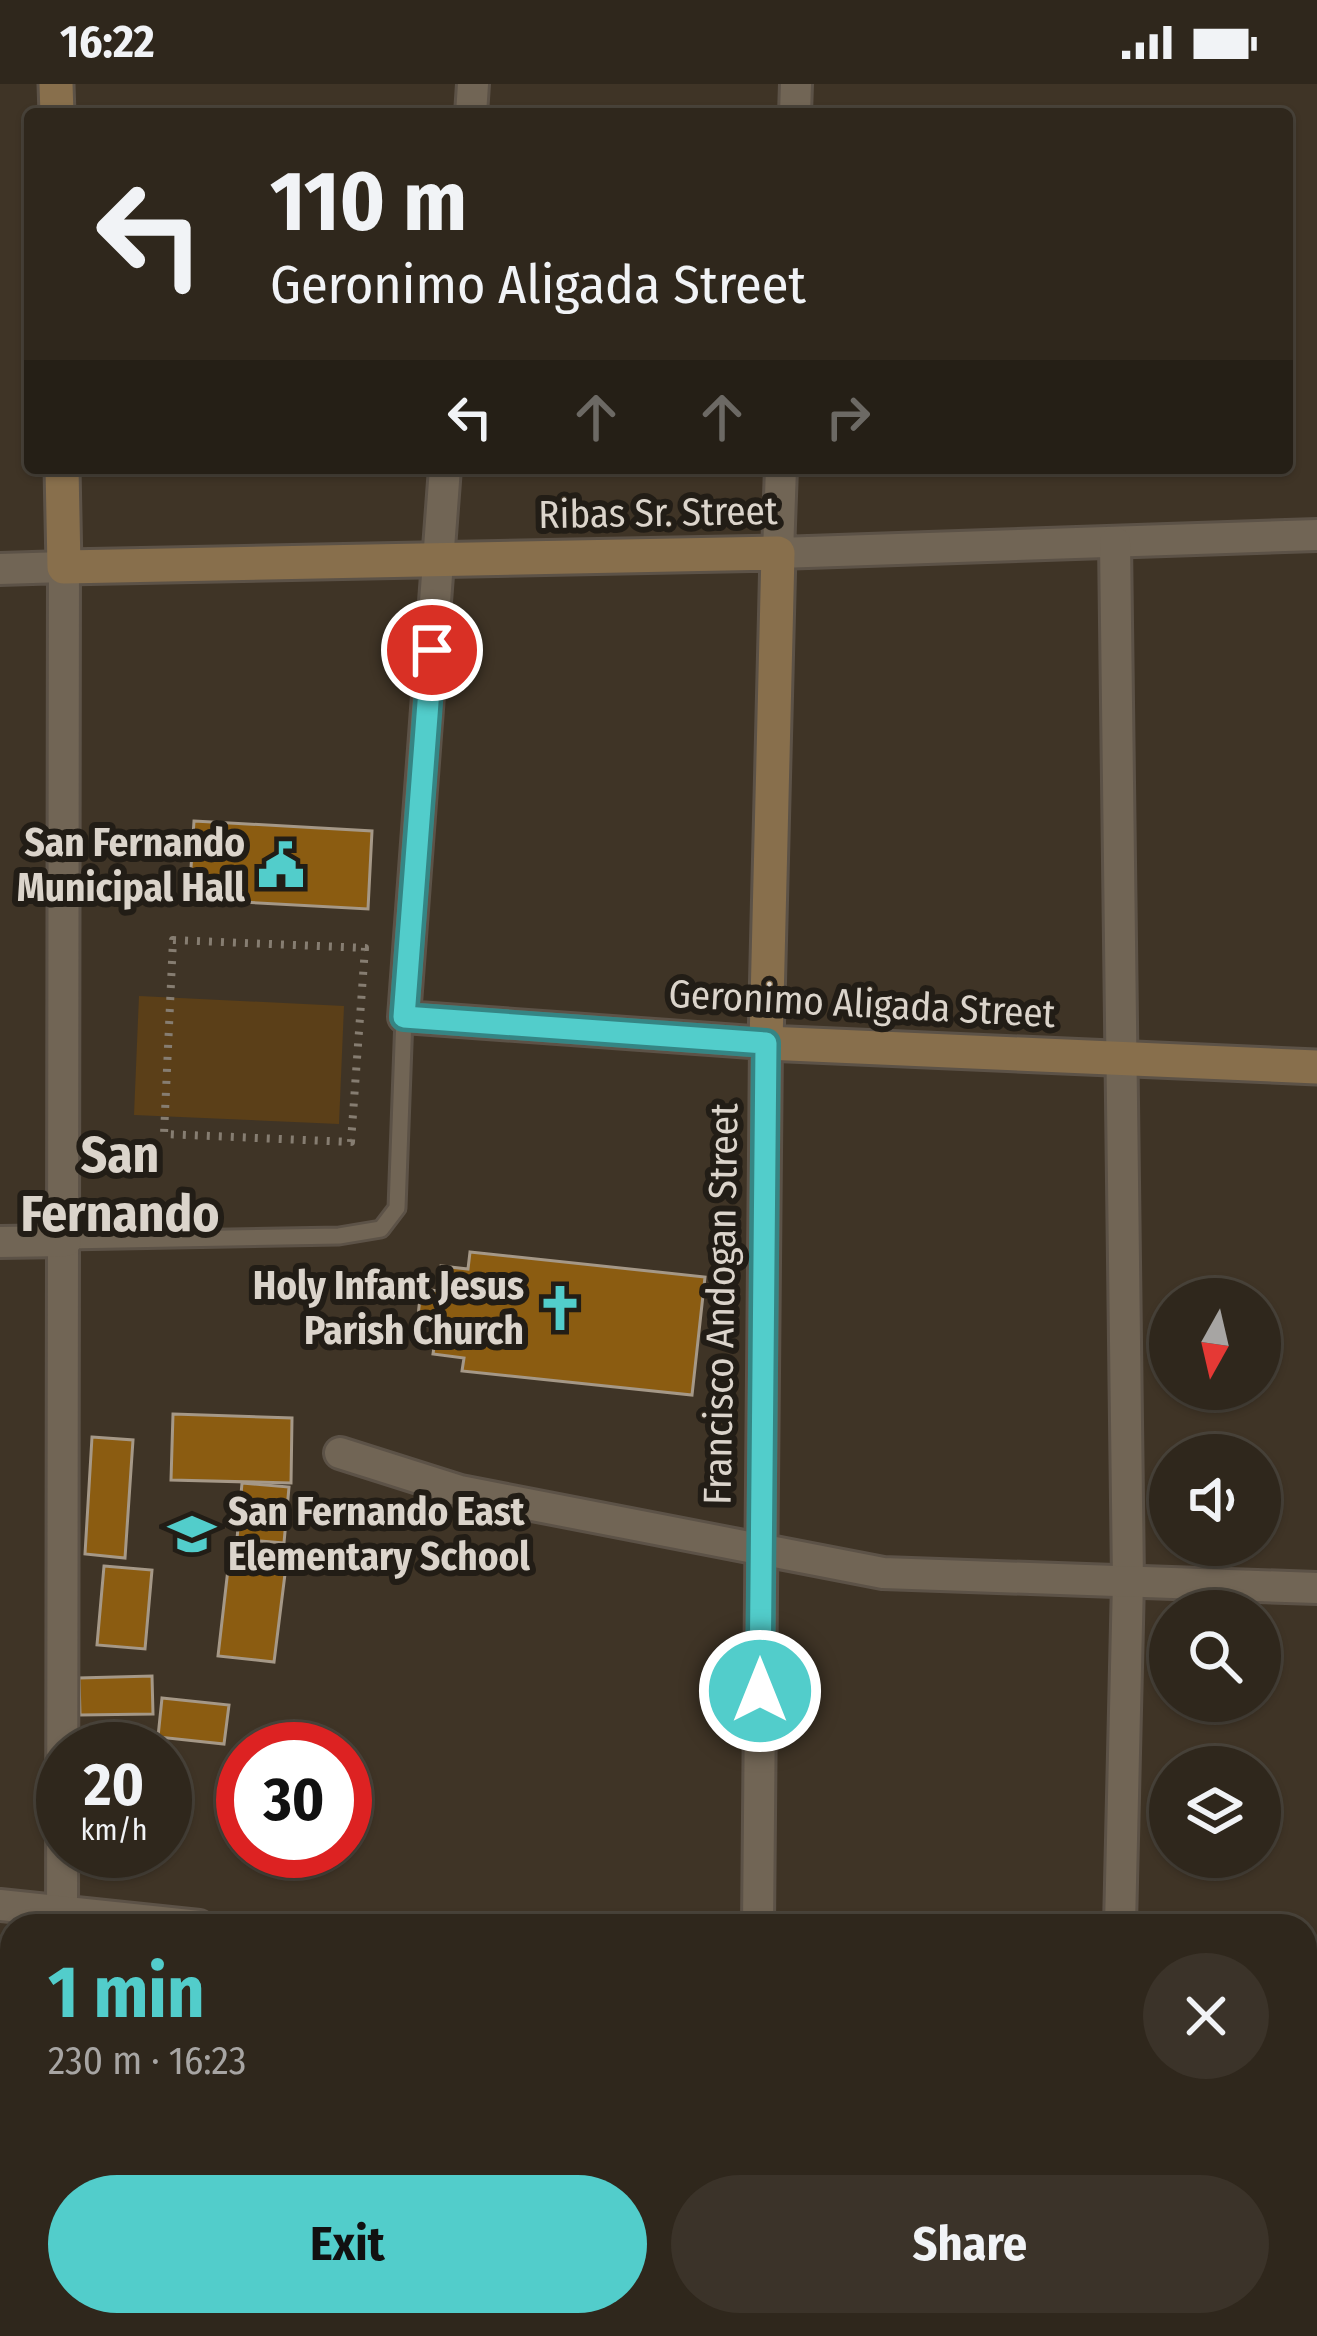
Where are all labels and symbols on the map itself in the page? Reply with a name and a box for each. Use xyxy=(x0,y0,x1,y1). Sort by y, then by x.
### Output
street label: Ribas Sr. Street xyxy=(538,488,778,538)
pin xyxy=(381,599,483,701)
place label: San Fernando Municipal Hall xyxy=(17,820,245,911)
public building icon: San Fernando Municipal Hall xyxy=(256,840,306,890)
street label: Geronimo Aligada Street xyxy=(667,971,1057,1037)
street label: Francisco Andogan Street xyxy=(695,1103,748,1505)
district label: San Fernando xyxy=(20,1124,220,1245)
place label: Holy Infant Jesus Parish Church xyxy=(253,1263,524,1354)
north arrow xyxy=(1149,1278,1281,1410)
church icon: Holy Infant Jesus Parish Church xyxy=(535,1283,585,1333)
place label: San Fernando East Elementary School xyxy=(228,1489,530,1580)
school or university icon: San Fernando East Elementary School xyxy=(167,1509,217,1559)
position arrow xyxy=(697,1628,823,1754)
speed limit sign: 30 xyxy=(216,1722,372,1878)

